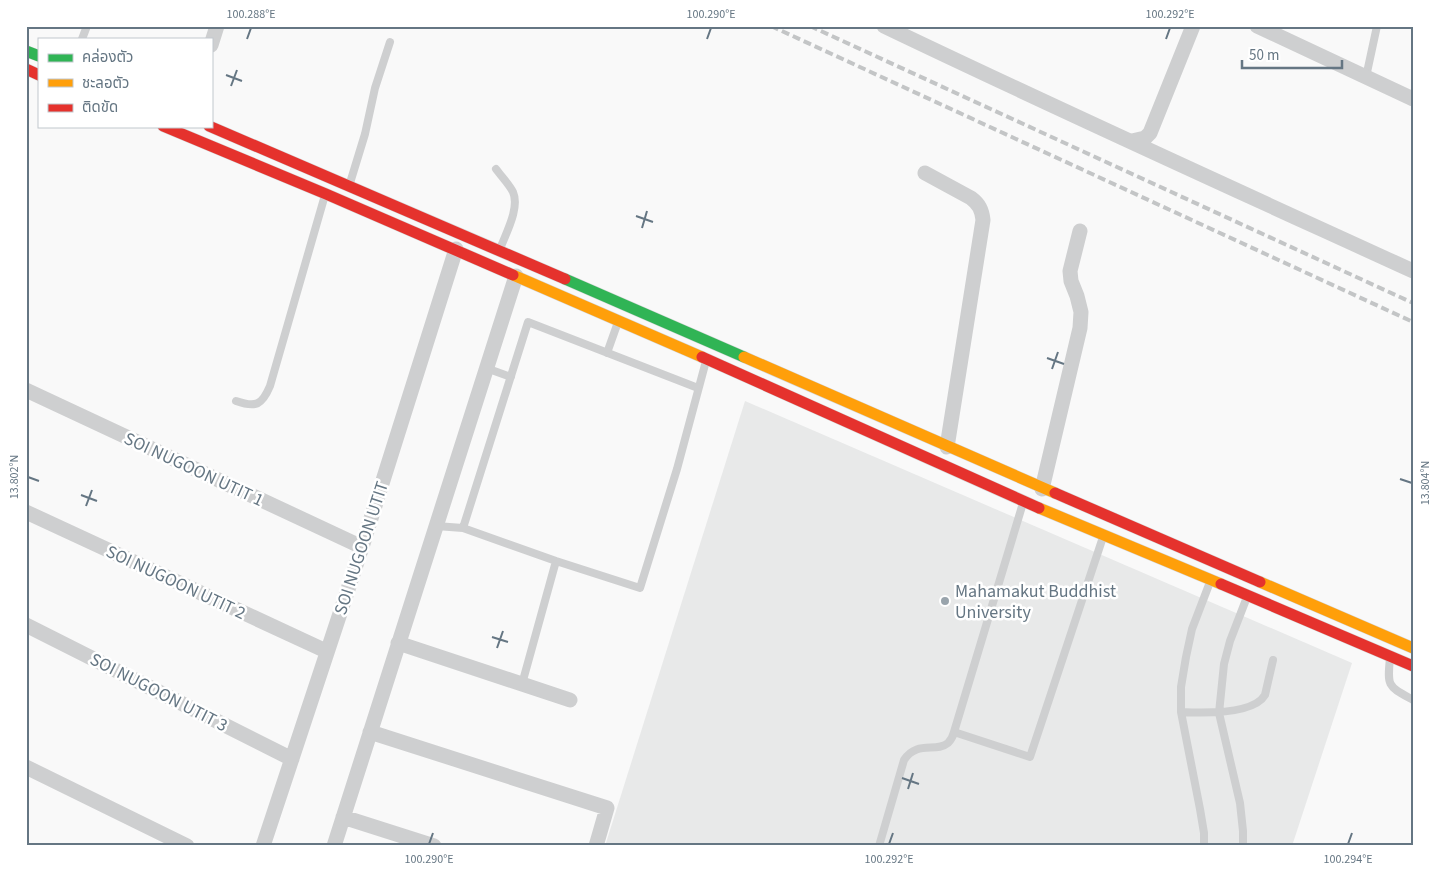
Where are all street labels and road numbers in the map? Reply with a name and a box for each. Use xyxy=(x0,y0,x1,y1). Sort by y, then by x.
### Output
street label: SOI NUGOON UTIT 1 xyxy=(120,426,268,513)
street label: SOI NUGOON UTIT xyxy=(328,478,395,618)
street label: SOI NUGOON UTIT 2 xyxy=(102,539,250,626)
street label: SOI NUGOON UTIT 3 xyxy=(86,647,232,738)

